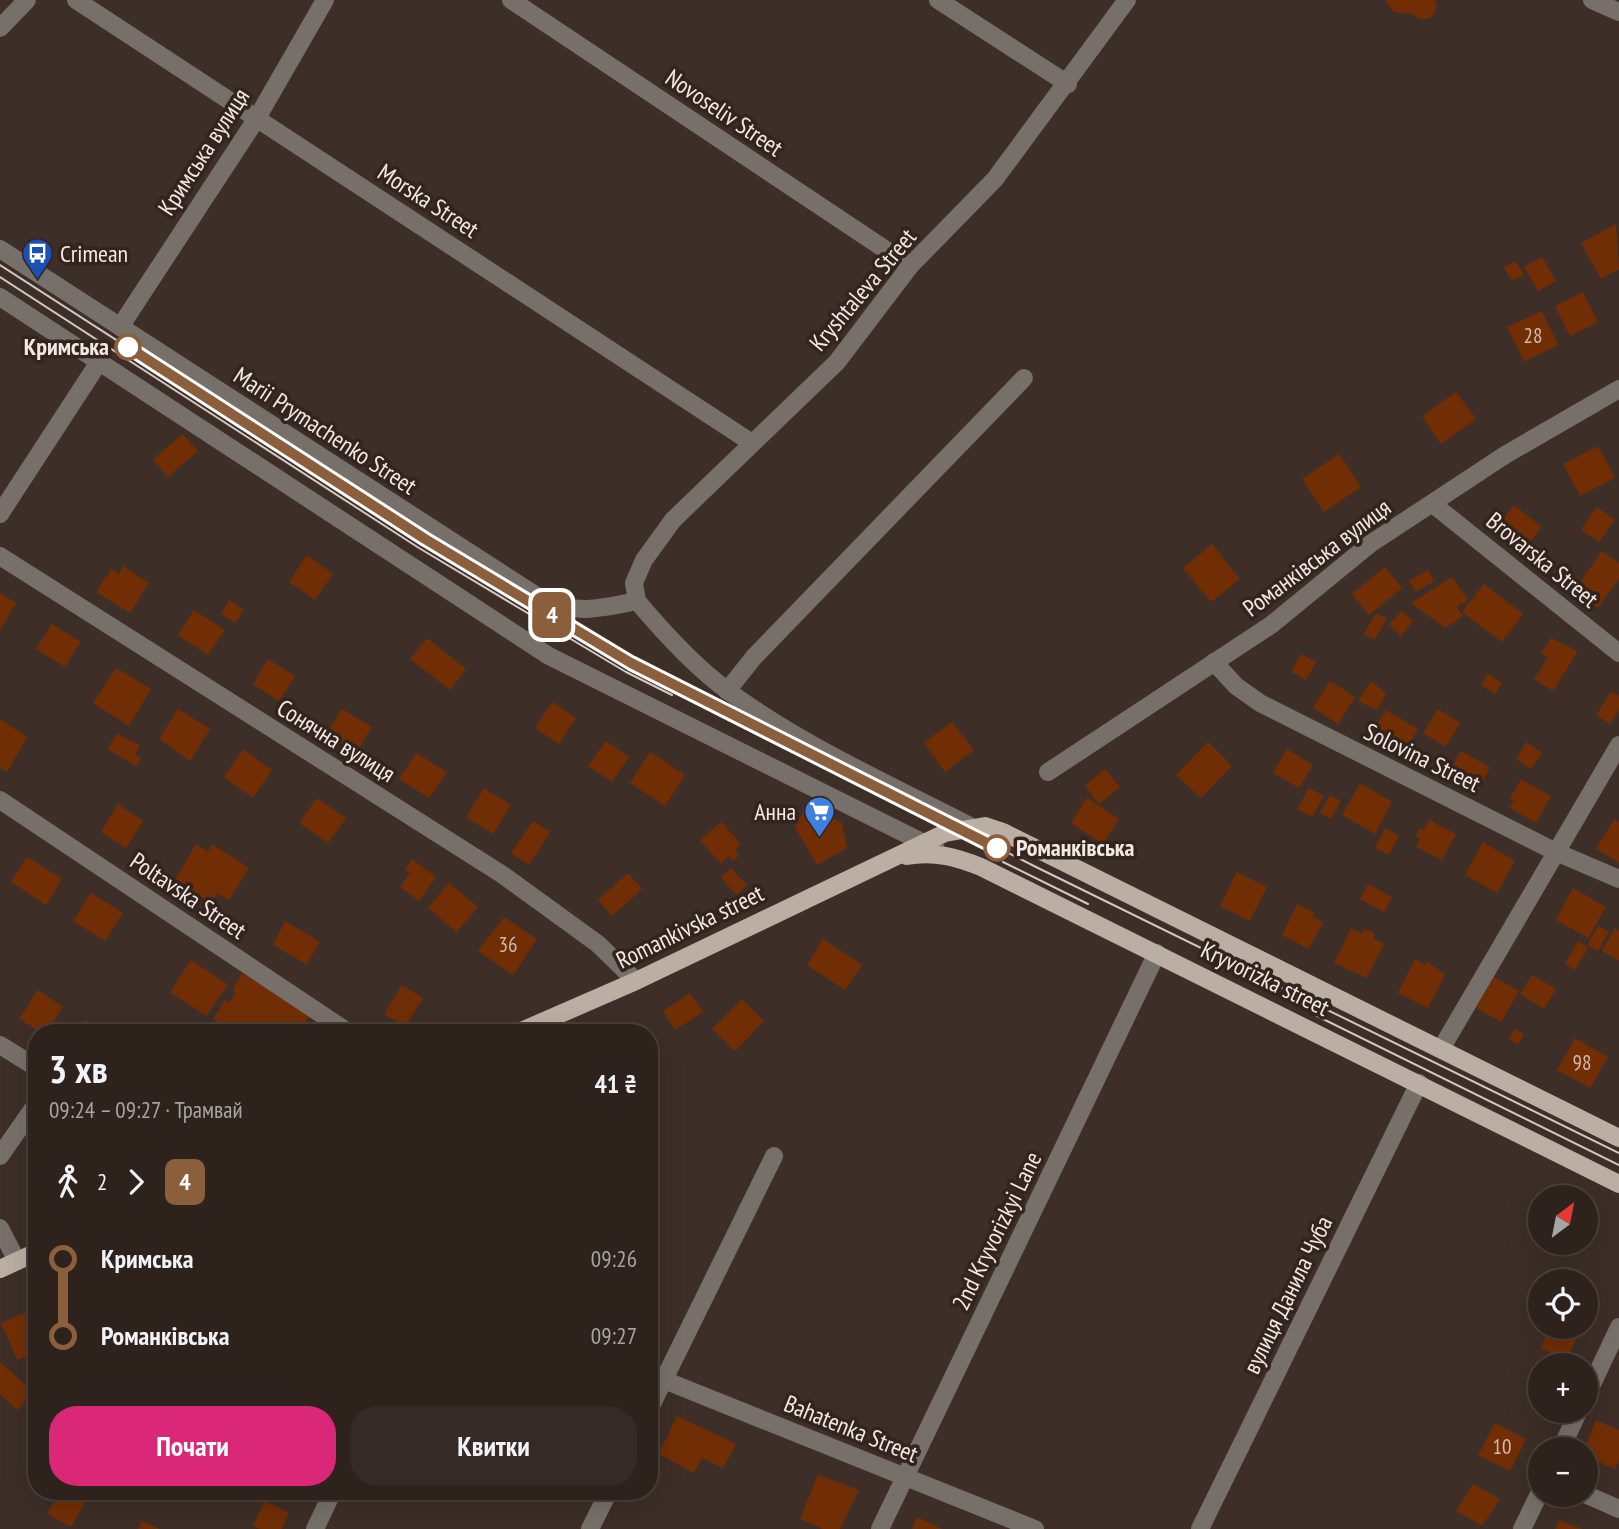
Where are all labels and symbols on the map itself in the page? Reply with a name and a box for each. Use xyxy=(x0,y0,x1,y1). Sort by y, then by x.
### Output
street label: Novoseliv Street xyxy=(660,62,789,163)
street label: Кримська вулиця xyxy=(151,82,256,221)
street label: Morska Street xyxy=(372,157,485,245)
street label: Kryshtaleva Street xyxy=(802,222,923,357)
bus stop icon: Crimean xyxy=(20,237,54,281)
place label: Crimean xyxy=(60,238,128,269)
house number: 28 xyxy=(1524,322,1542,349)
place label: Кримська xyxy=(24,331,109,362)
marker: Кримська xyxy=(115,334,141,360)
street label: Marii Prymachenko Street xyxy=(228,360,423,501)
street label: Романківська вулиця xyxy=(1237,492,1397,623)
street label: Brovarska Street xyxy=(1480,505,1605,614)
line badge: 4 xyxy=(529,592,575,638)
street label: Сонячна вулиця xyxy=(271,692,401,789)
street label: Solovina Street xyxy=(1359,716,1486,799)
supermarket icon: Анна xyxy=(802,795,836,839)
place label: Анна xyxy=(754,796,796,827)
place label: Романківська xyxy=(1016,832,1135,863)
marker: Романківська xyxy=(984,835,1010,861)
street label: Poltavska Street xyxy=(124,845,253,946)
street label: Romankivska street xyxy=(611,877,769,976)
house number: 36 xyxy=(499,931,517,958)
street label: Kryvorizka street xyxy=(1196,934,1335,1023)
house number: 98 xyxy=(1573,1049,1591,1076)
street label: 2nd Kryvorizkyi Lane xyxy=(945,1146,1048,1315)
north arrow xyxy=(1528,1185,1598,1255)
street label: вулиця Данила Чуба xyxy=(1236,1211,1339,1379)
street label: Bahatenka Street xyxy=(780,1388,923,1470)
house number: 10 xyxy=(1493,1433,1511,1460)

